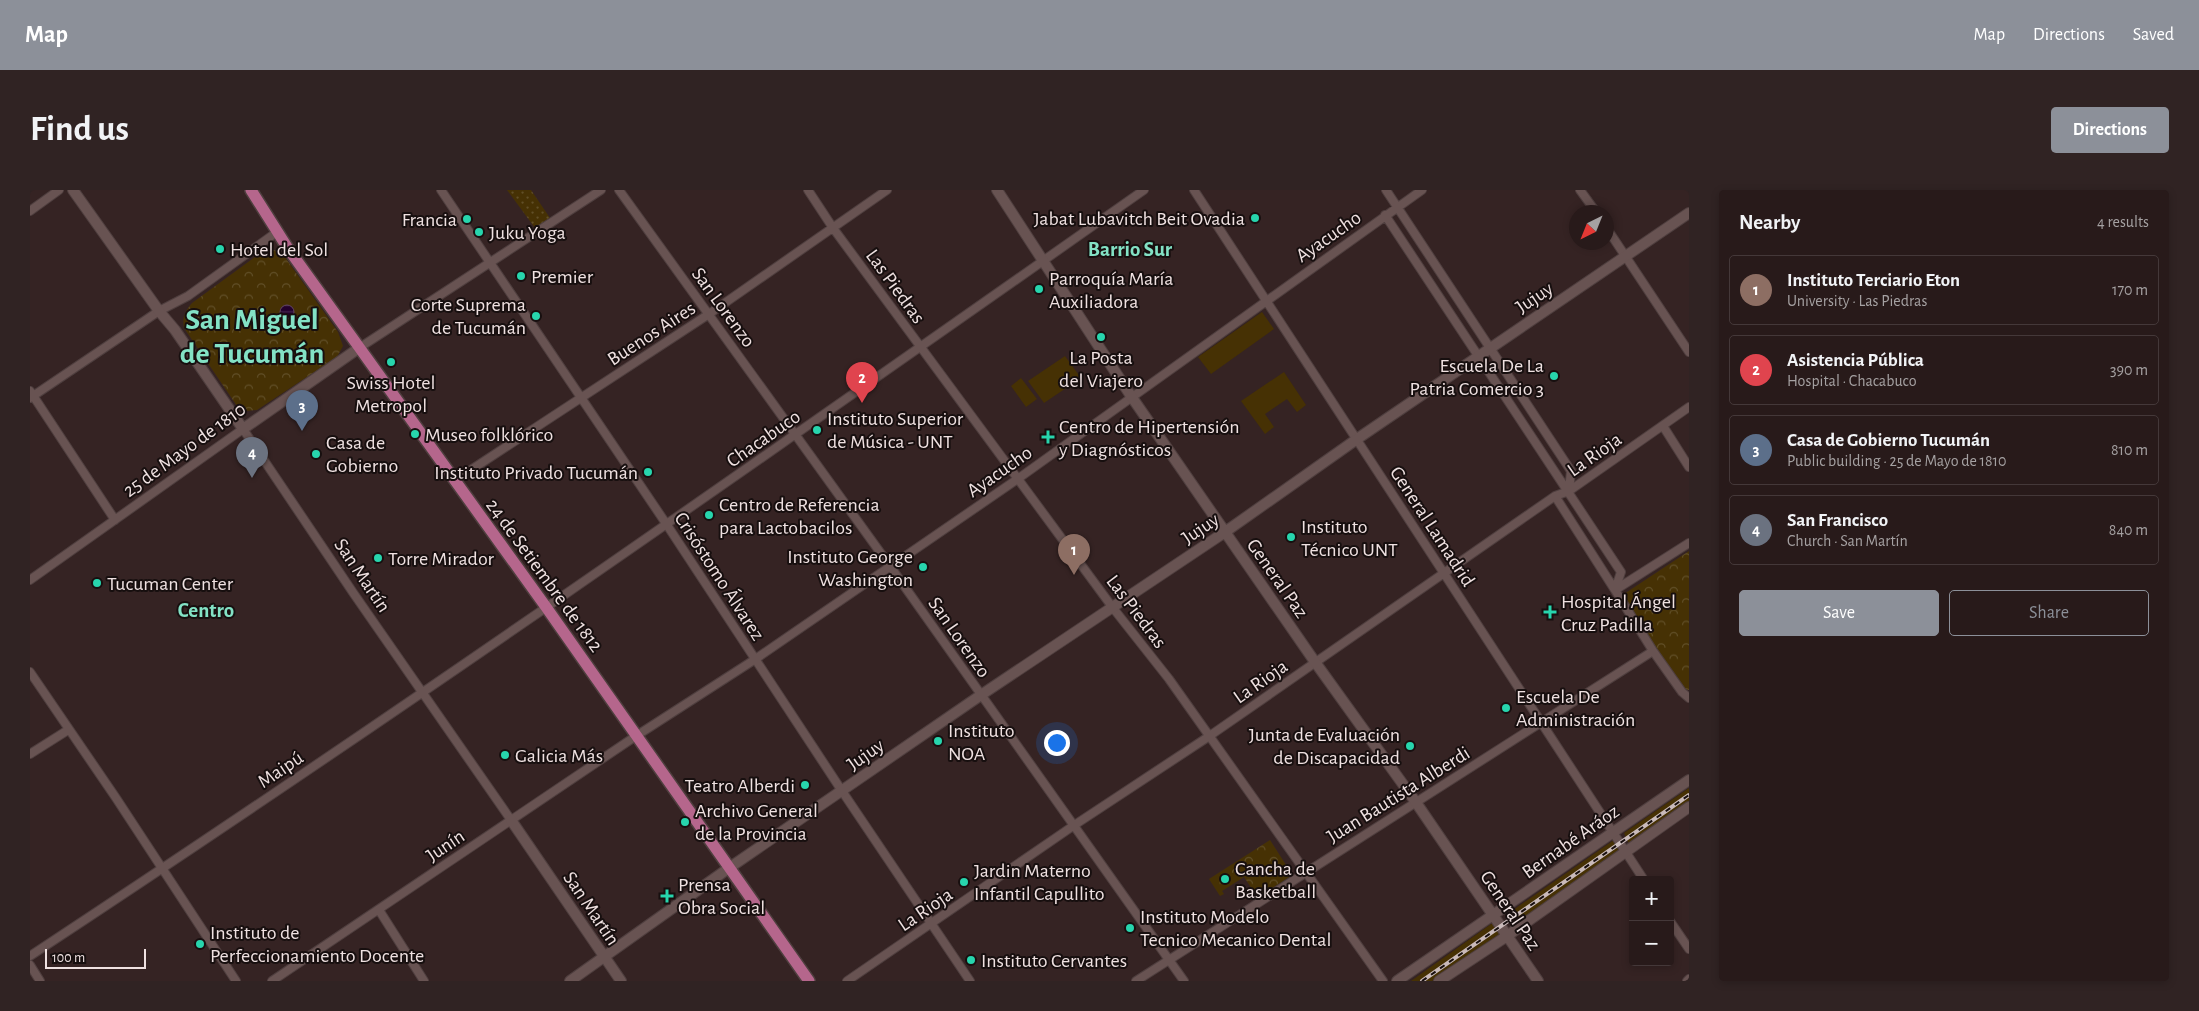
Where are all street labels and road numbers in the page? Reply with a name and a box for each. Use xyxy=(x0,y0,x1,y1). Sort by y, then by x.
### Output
street label: Ayacucho xyxy=(1292,207,1365,266)
street label: Las Piedras xyxy=(862,246,929,327)
street label: San Lorenzo xyxy=(688,264,759,351)
street label: Jujuy xyxy=(1512,278,1557,317)
street label: Buenos Aires xyxy=(604,298,699,370)
street label: 25 de Mayo de 1810 xyxy=(120,399,250,501)
street label: Chacabuco xyxy=(723,406,804,471)
street label: La Rioja xyxy=(1564,429,1625,481)
street label: Ayacucho xyxy=(963,442,1036,501)
street label: General Lamadrid xyxy=(1386,463,1478,590)
street label: 24 de Setiembre de 1812 xyxy=(482,495,606,656)
street label: Crisóstomo Álvarez xyxy=(670,508,769,644)
street label: Jujuy xyxy=(1178,509,1223,548)
street label: San Martín xyxy=(330,535,394,616)
street label: General Paz xyxy=(1243,535,1312,622)
street label: Las Piedras xyxy=(1102,571,1170,652)
street label: San Lorenzo xyxy=(924,594,994,681)
street label: La Rioja xyxy=(1230,656,1291,708)
street label: Jujuy xyxy=(843,735,888,774)
street label: Juan Bautista Alberdi xyxy=(1324,743,1473,847)
street label: Maipú xyxy=(254,748,307,792)
street label: Bernabé Aráoz xyxy=(1518,801,1623,882)
street label: Junín xyxy=(423,826,468,866)
street label: General Paz xyxy=(1476,867,1544,954)
street label: San Martín xyxy=(559,868,623,949)
street label: La Rioja xyxy=(895,884,957,935)

